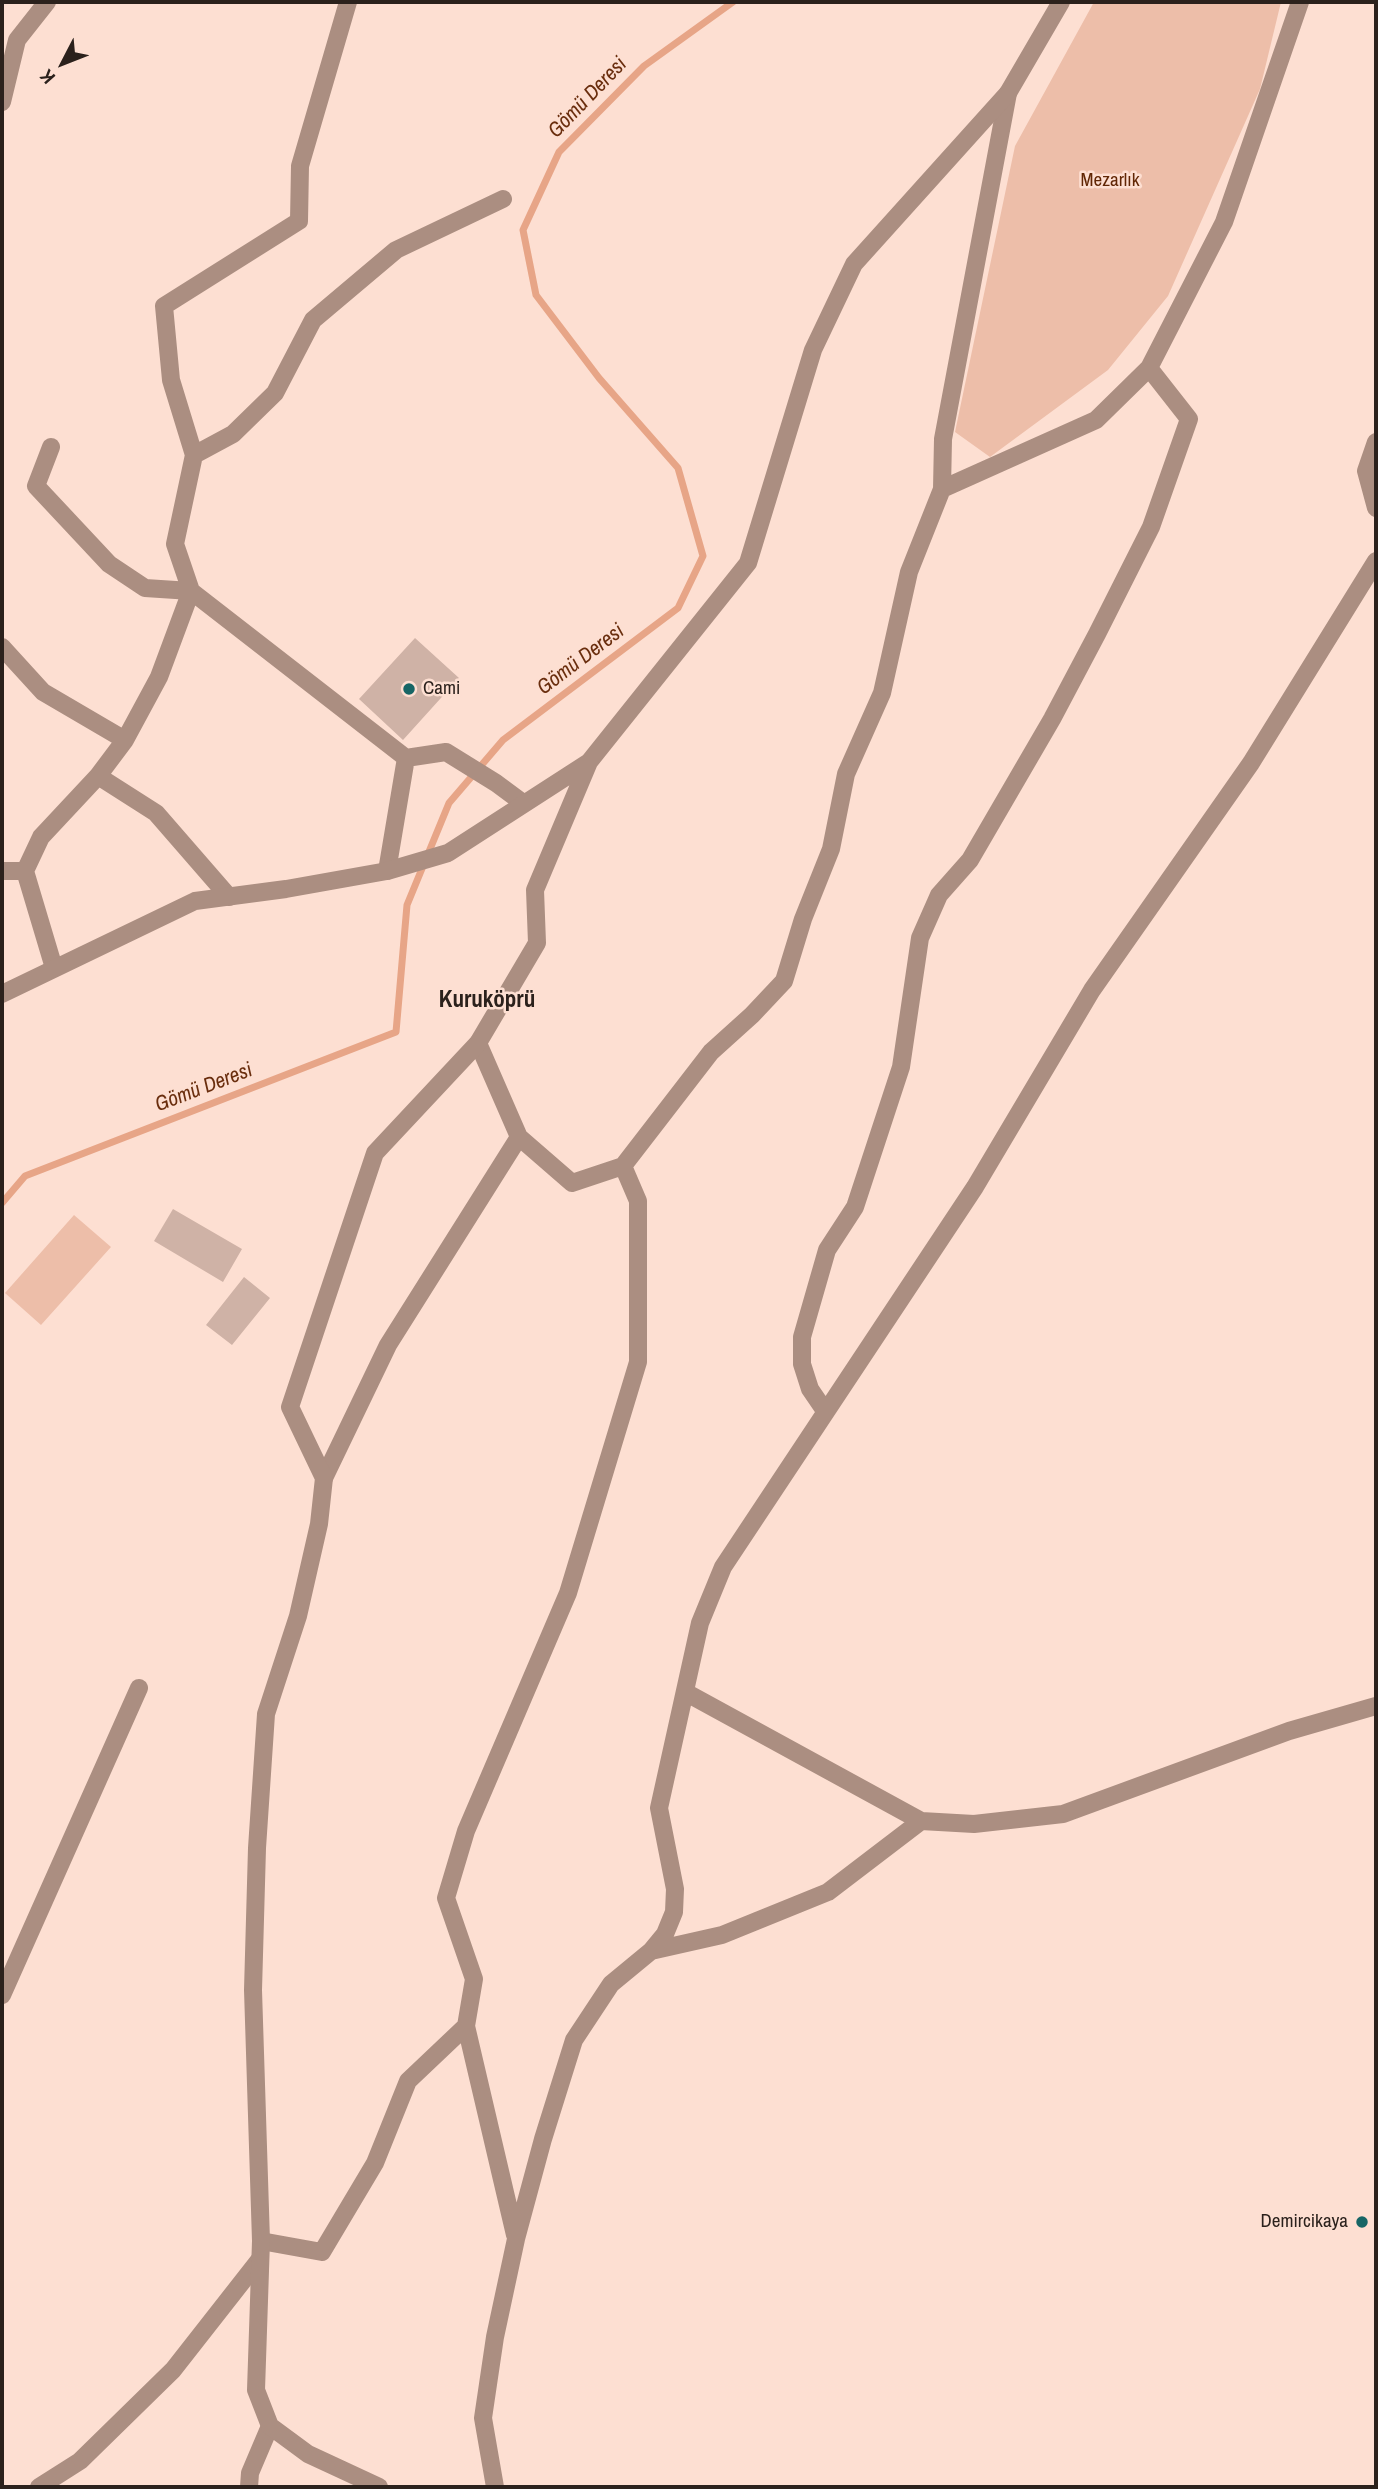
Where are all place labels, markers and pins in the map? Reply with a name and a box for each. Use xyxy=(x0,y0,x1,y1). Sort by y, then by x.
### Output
place label: Cami xyxy=(423,678,460,700)
marker: Cami xyxy=(401,681,417,697)
place label: Demircikaya xyxy=(1261,2211,1348,2233)
marker: Demircikaya xyxy=(1354,2214,1370,2230)

